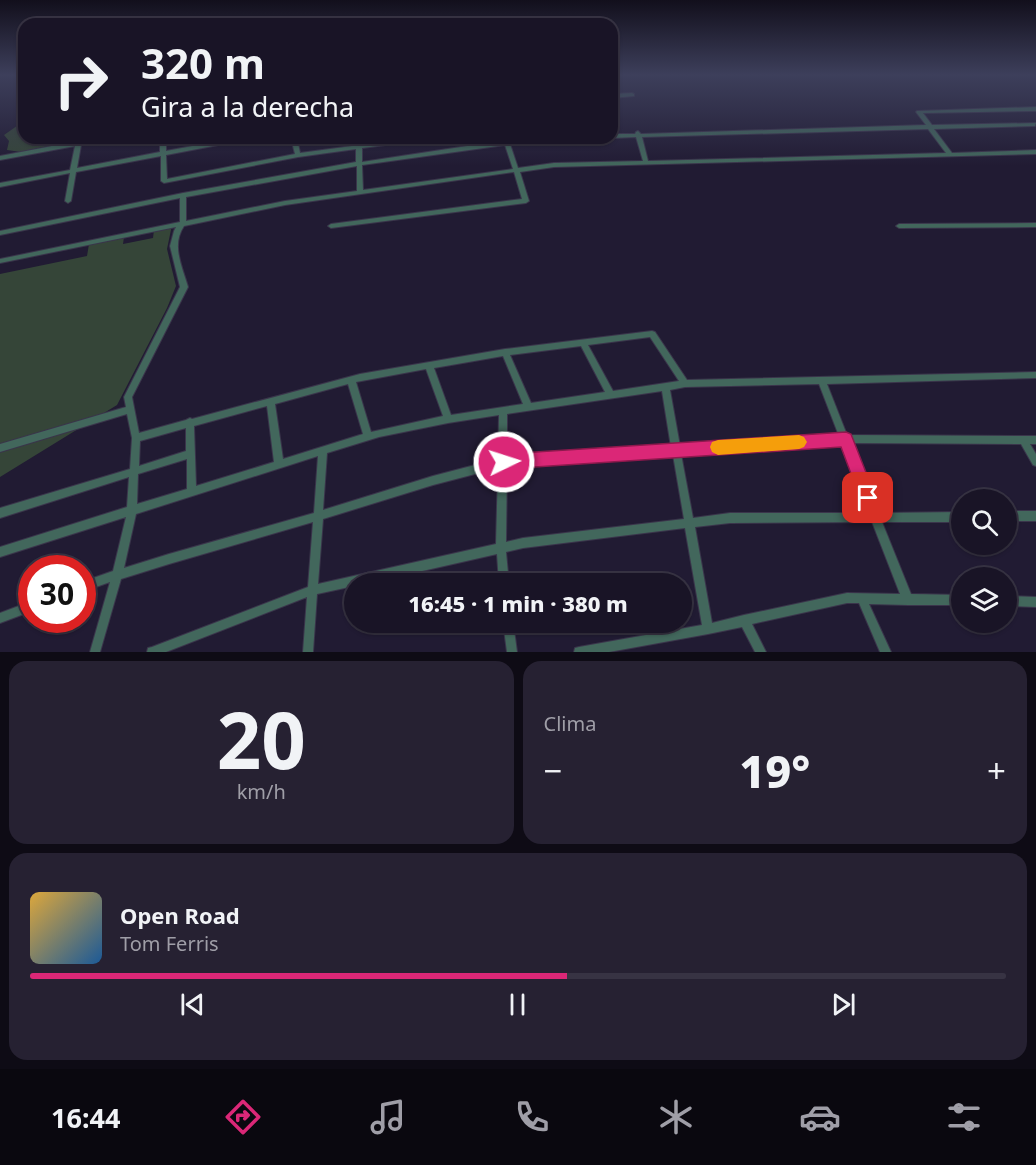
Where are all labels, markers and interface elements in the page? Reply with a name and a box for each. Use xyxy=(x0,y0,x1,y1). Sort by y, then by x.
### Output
text: 320 m xyxy=(141,34,265,91)
icon: right xyxy=(42,42,120,120)
text: Gira a la derecha xyxy=(141,88,354,125)
position arrow xyxy=(472,430,536,494)
pin xyxy=(842,472,893,523)
icon: arrive xyxy=(851,481,884,514)
map controls xyxy=(951,489,1017,633)
button: search xyxy=(951,489,1017,555)
speed limit sign: 30 xyxy=(18,555,96,633)
button: layers xyxy=(951,567,1017,633)
text: 16:45 · 1 min · 380 m xyxy=(408,588,628,618)
text: 20 xyxy=(217,686,306,792)
text: Clima xyxy=(544,710,596,737)
text: 19° xyxy=(739,740,810,801)
text: − xyxy=(544,748,562,793)
text: + xyxy=(987,748,1006,793)
text: km/h xyxy=(237,778,286,805)
text: Open Road xyxy=(120,900,240,930)
text: Tom Ferris xyxy=(120,930,219,957)
icon: previous xyxy=(176,988,209,1021)
icon: pause xyxy=(501,988,534,1021)
icon: next xyxy=(827,988,860,1021)
icon: directions xyxy=(222,1096,264,1138)
icon: music xyxy=(367,1096,409,1138)
icon: phone xyxy=(511,1096,553,1138)
icon: climate xyxy=(655,1096,697,1138)
icon: car xyxy=(799,1096,841,1138)
icon: filters xyxy=(943,1096,985,1138)
text: 16:44 xyxy=(51,1099,120,1136)

